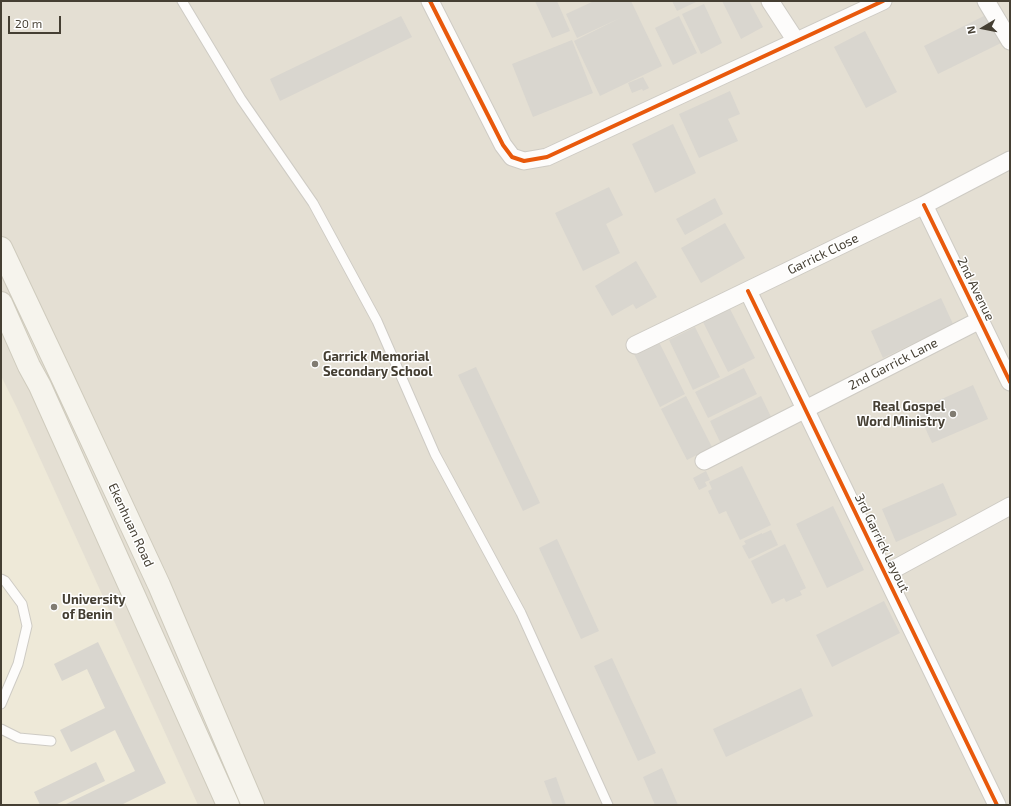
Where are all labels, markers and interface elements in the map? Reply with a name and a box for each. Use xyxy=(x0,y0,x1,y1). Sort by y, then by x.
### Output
scale bar xyxy=(10,8,63,34)
north arrow xyxy=(963,8,1003,48)
text: 20 m xyxy=(15,16,42,30)
text: N xyxy=(964,25,978,35)
street label: Garrick Close xyxy=(785,230,861,278)
street label: 2nd Avenue xyxy=(954,255,998,323)
street label: 2nd Garrick Lane xyxy=(846,335,940,393)
place label: Garrick Memorial Secondary School xyxy=(323,349,433,380)
marker: Garrick Memorial Secondary School xyxy=(310,359,320,369)
place label: Real Gospel Word Ministry xyxy=(857,399,945,430)
marker: Real Gospel Word Ministry xyxy=(948,409,958,419)
street label: Ekenhuan Road xyxy=(105,481,157,569)
street label: 3rd Garrick Layout xyxy=(851,491,913,595)
place label: University of Benin xyxy=(62,592,126,623)
marker: University of Benin xyxy=(49,602,59,612)

